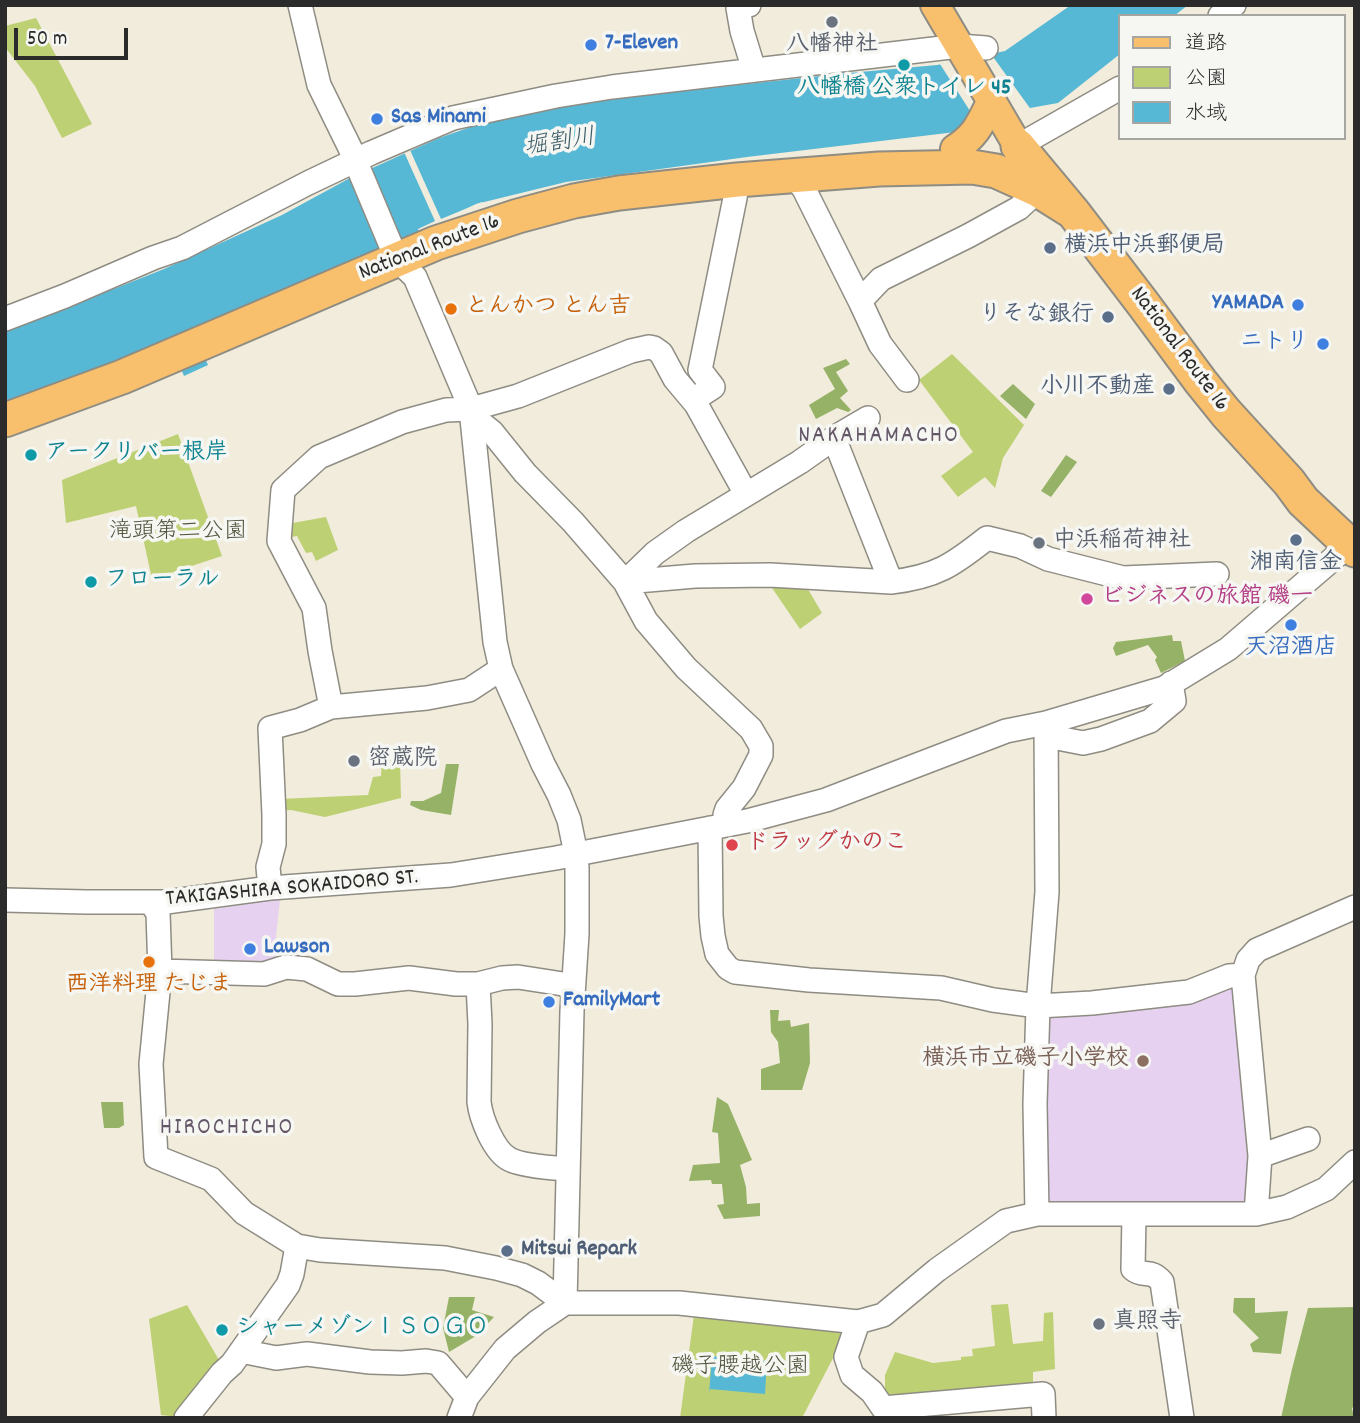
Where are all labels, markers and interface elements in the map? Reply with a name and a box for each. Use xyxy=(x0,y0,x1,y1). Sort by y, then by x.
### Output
scale bar xyxy=(18,14,131,58)
marker: 八幡神社 xyxy=(824,14,840,30)
legend xyxy=(1118,14,1346,140)
text: 50 m xyxy=(27,25,67,55)
text: 道路 xyxy=(1185,30,1227,60)
place label: 7-Eleven xyxy=(605,31,678,59)
place label: 八幡神社 xyxy=(786,33,878,61)
marker: 7-Eleven xyxy=(583,37,599,53)
marker: 八幡橋 公衆トイレ 45 xyxy=(896,57,912,73)
text: 公園 xyxy=(1185,65,1227,95)
place label: 八幡橋 公衆トイレ 45 xyxy=(797,76,1011,104)
text: 水域 xyxy=(1185,100,1227,130)
place label: Sas Minami xyxy=(391,105,486,133)
marker: Sas Minami xyxy=(369,111,385,127)
water label: 堀割川 xyxy=(522,125,598,165)
street label: National Route 16 xyxy=(356,209,504,289)
place label: 横浜中浜郵便局 xyxy=(1064,234,1225,262)
marker: 横浜中浜郵便局 xyxy=(1042,240,1058,256)
street label: National Route 16 xyxy=(1122,282,1234,418)
place label: YAMADA xyxy=(1213,291,1284,319)
place label: とんかつ とん吉 xyxy=(465,295,631,323)
marker: YAMADA xyxy=(1290,297,1306,313)
marker: とんかつ とん吉 xyxy=(443,301,459,317)
place label: りそな銀行 xyxy=(979,303,1094,331)
marker: りそな銀行 xyxy=(1100,309,1116,325)
place label: ニトリ xyxy=(1240,330,1309,358)
marker: ニトリ xyxy=(1315,336,1331,352)
place label: 小川不動産 xyxy=(1040,375,1155,403)
marker: 小川不動産 xyxy=(1161,381,1177,397)
district label: NAKAHAMACHO xyxy=(800,424,958,452)
place label: アークリバー根岸 xyxy=(45,441,228,469)
marker: アークリバー根岸 xyxy=(23,447,39,463)
park label: 滝頭第二公園 xyxy=(109,520,247,548)
place label: 中浜稲荷神社 xyxy=(1053,529,1191,557)
marker: 湘南信金 xyxy=(1288,532,1304,548)
marker: 中浜稲荷神社 xyxy=(1031,535,1047,551)
place label: 湘南信金 xyxy=(1250,551,1342,579)
place label: フローラル xyxy=(105,568,220,596)
marker: フローラル xyxy=(83,574,99,590)
place label: ビジネスの旅館 磯一 xyxy=(1101,585,1313,613)
marker: ビジネスの旅館 磯一 xyxy=(1079,591,1095,607)
marker: 天沼酒店 xyxy=(1283,617,1299,633)
place label: 天沼酒店 xyxy=(1245,636,1337,664)
place label: 密蔵院 xyxy=(368,747,437,775)
marker: 密蔵院 xyxy=(346,753,362,769)
place label: ドラッグかのこ xyxy=(746,831,907,859)
marker: ドラッグかのこ xyxy=(724,837,740,853)
street label: TAKIGASHIRA SOKAIDORO ST. xyxy=(165,865,419,915)
place label: Lawson xyxy=(264,935,330,963)
marker: Lawson xyxy=(242,941,258,957)
marker: 西洋料理 たじま xyxy=(141,954,157,970)
place label: 西洋料理 たじま xyxy=(66,973,232,1001)
place label: FamilyMart xyxy=(563,988,660,1016)
marker: FamilyMart xyxy=(541,994,557,1010)
place label: 横浜市立磯子小学校 xyxy=(922,1047,1129,1075)
marker: 横浜市立磯子小学校 xyxy=(1135,1053,1151,1069)
district label: HIROCHICHO xyxy=(161,1116,293,1144)
place label: Mitsui Repark xyxy=(521,1237,637,1265)
marker: Mitsui Repark xyxy=(499,1243,515,1259)
place label: 真照寺 xyxy=(1113,1310,1182,1338)
place label: シャーメゾンＩＳＯＧＯ xyxy=(236,1316,489,1344)
marker: 真照寺 xyxy=(1091,1316,1107,1332)
marker: シャーメゾンＩＳＯＧＯ xyxy=(214,1322,230,1338)
park label: 磯子腰越公園 xyxy=(671,1355,809,1383)

